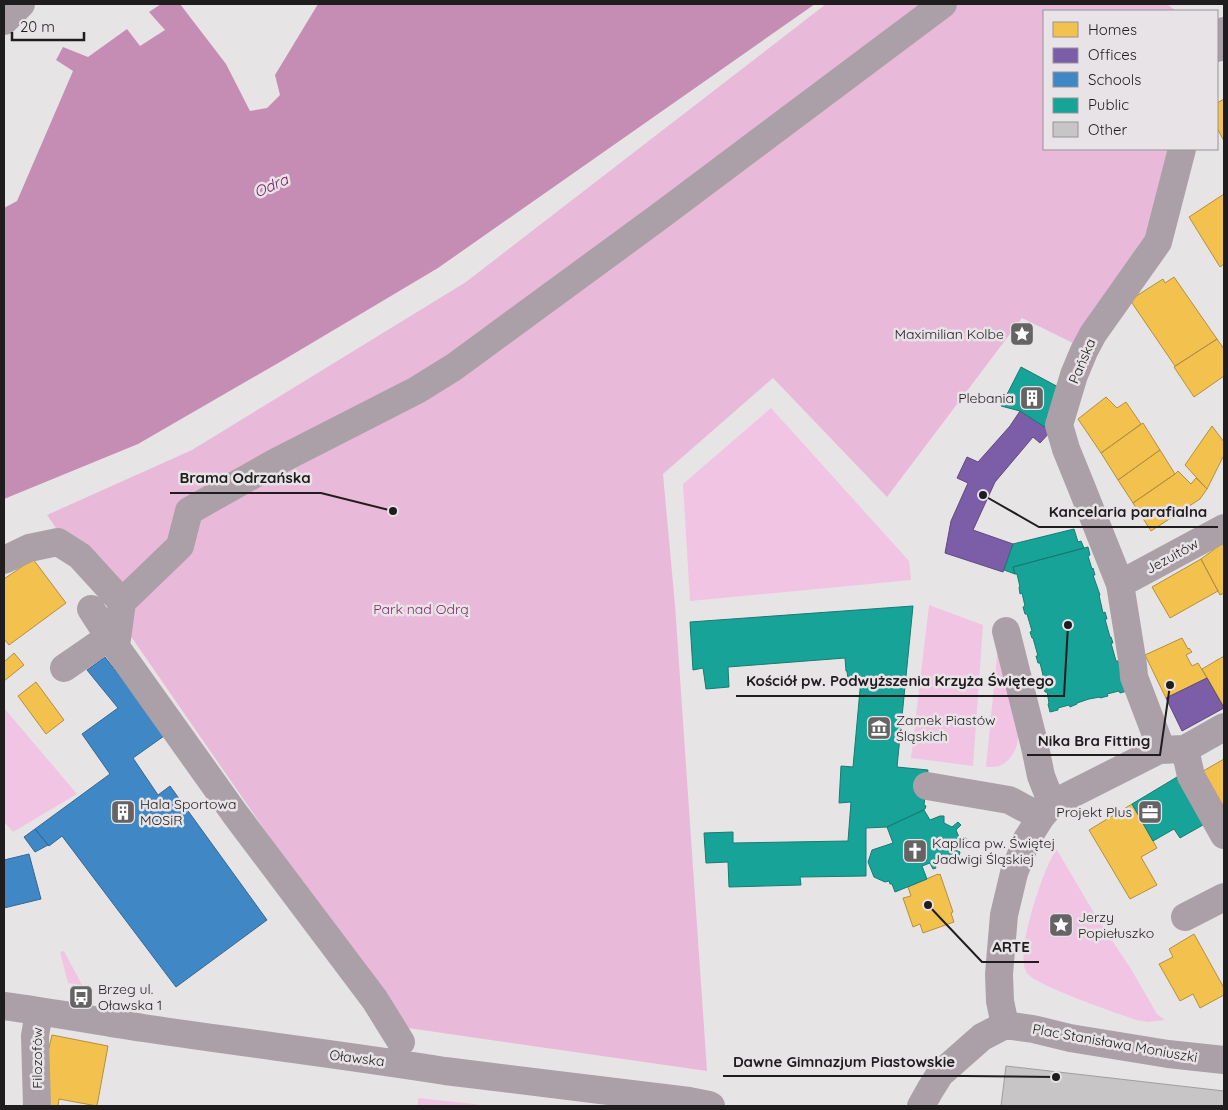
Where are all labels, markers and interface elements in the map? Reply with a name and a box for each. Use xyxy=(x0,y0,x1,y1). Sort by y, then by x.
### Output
scale bar xyxy=(12,10,85,42)
legend xyxy=(1043,10,1218,150)
text: 20 m xyxy=(20,17,55,36)
text: Homes xyxy=(1088,20,1137,39)
text: Offices xyxy=(1088,45,1137,64)
text: Schools xyxy=(1088,70,1141,89)
text: Public xyxy=(1088,95,1129,114)
text: Other xyxy=(1088,120,1128,139)
water label: Odra xyxy=(251,169,292,201)
place icon: Maximilian Kolbe xyxy=(1009,321,1035,347)
place label: Maximilian Kolbe xyxy=(895,325,1004,343)
street label: Pańska xyxy=(1064,336,1100,386)
building icon: Plebania xyxy=(1019,385,1045,411)
place label: Plebania xyxy=(958,389,1014,407)
callout: Brama Odrzańska xyxy=(170,463,321,493)
text: Brama Odrzańska xyxy=(179,468,311,487)
callout: Kancelaria parafialna xyxy=(1039,497,1218,527)
text: Kancelaria parafialna xyxy=(1049,502,1207,521)
street label: Jezuitów xyxy=(1143,534,1202,578)
park label: Park nad Odrą xyxy=(373,600,469,618)
callout: Kościół pw. Podwyższenia Krzyża Świętego xyxy=(736,666,1064,696)
text: Kościół pw. Podwyższenia Krzyża Świętego xyxy=(746,671,1054,690)
place label: Zamek Piastów Śląskich xyxy=(896,711,996,745)
museum icon: Zamek Piastów Śląskich xyxy=(866,715,892,741)
callout: Nika Bra Fitting xyxy=(1027,725,1160,755)
text: Nika Bra Fitting xyxy=(1038,731,1150,750)
place label: Hala Sportowa MOSiR xyxy=(140,795,237,829)
building icon: Hala Sportowa MOSiR xyxy=(110,799,136,825)
office icon: Projekt Plus xyxy=(1137,799,1163,825)
place label: Projekt Plus xyxy=(1056,803,1132,821)
place label: Kaplica pw. Świętej Jadwigi Śląskiej xyxy=(932,834,1055,868)
church icon: Kaplica pw. Świętej Jadwigi Śląskiej xyxy=(902,838,928,864)
place label: Jerzy Popiełuszko xyxy=(1078,908,1154,942)
place icon: Jerzy Popiełuszko xyxy=(1048,912,1074,938)
callout: ARTE xyxy=(982,932,1039,962)
text: ARTE xyxy=(992,937,1030,956)
place label: Brzeg ul. Oławska 1 xyxy=(98,980,162,1014)
bus stop icon: Brzeg ul. Oławska 1 xyxy=(68,984,94,1010)
street label: Plac Stanisława Moniuszki xyxy=(1031,1020,1199,1066)
street label: Filozofów xyxy=(28,1027,46,1089)
street label: Oławska xyxy=(328,1046,386,1070)
callout: Dawne Gimnazjum Piastowskie xyxy=(723,1046,965,1076)
text: Dawne Gimnazjum Piastowskie xyxy=(733,1052,955,1071)

